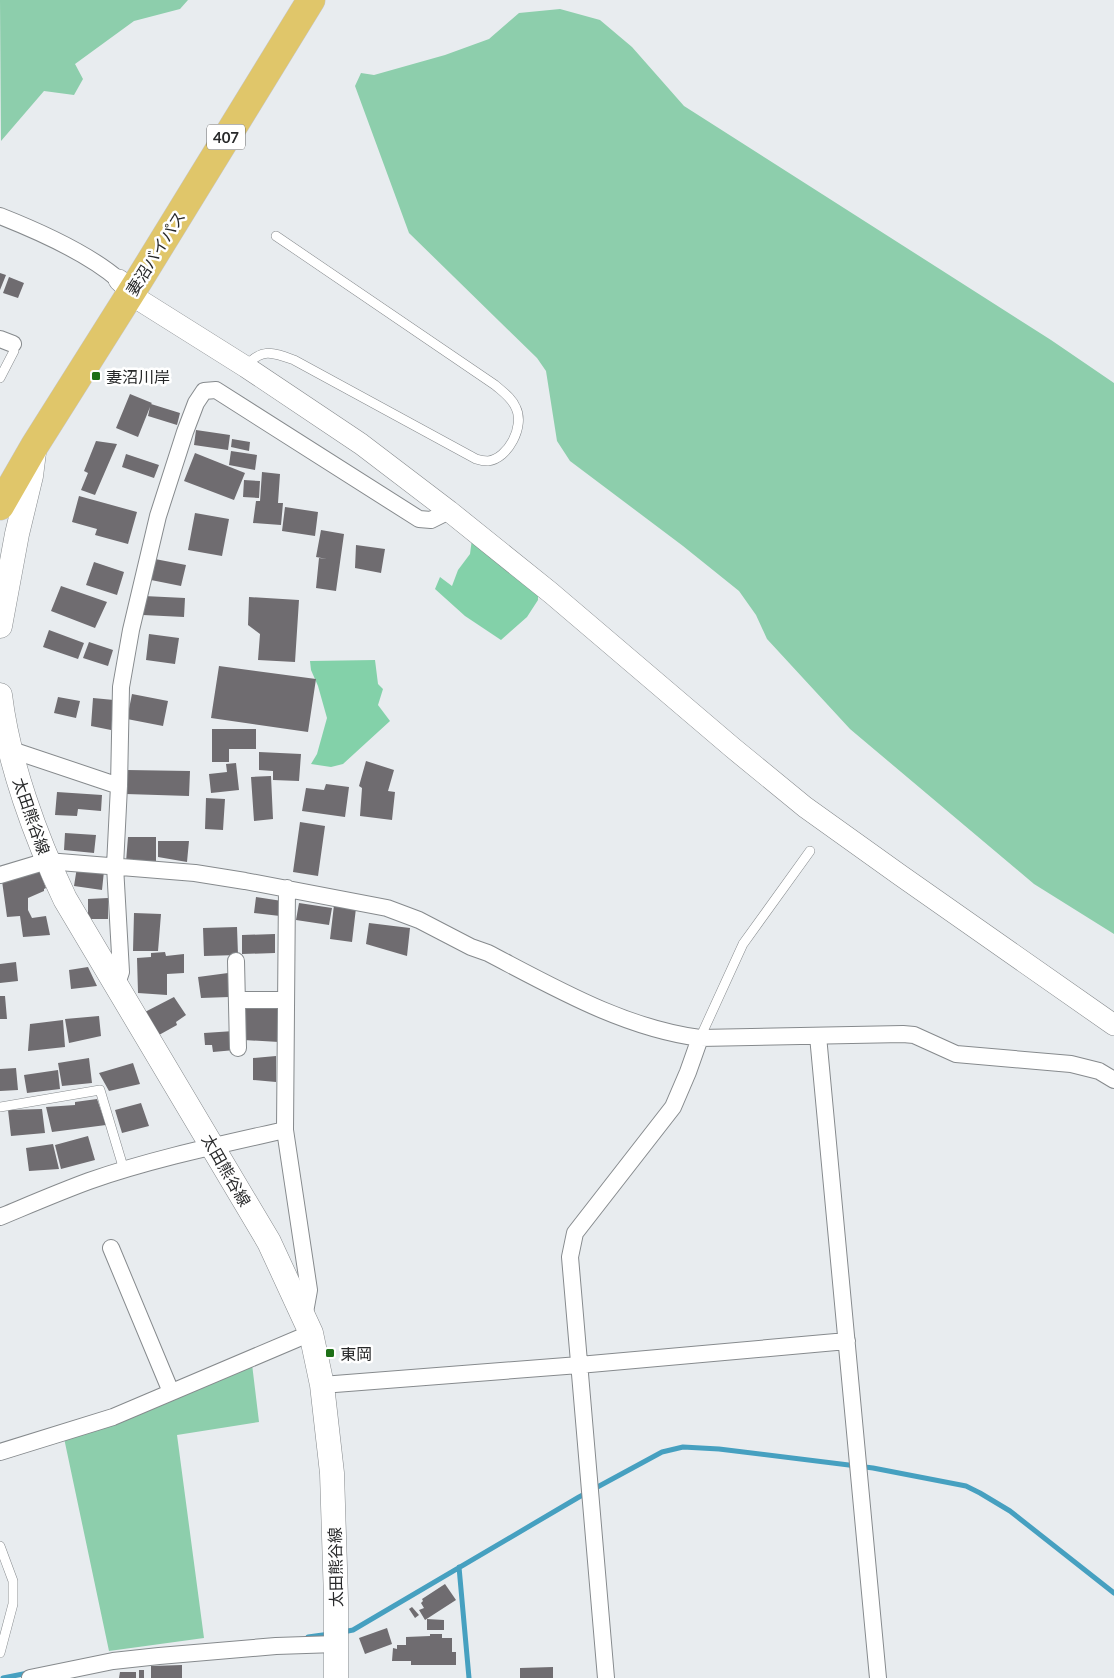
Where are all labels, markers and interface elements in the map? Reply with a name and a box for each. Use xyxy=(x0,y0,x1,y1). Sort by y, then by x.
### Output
road number: 407 xyxy=(207,124,245,150)
street label: 妻沼バイパス xyxy=(122,207,188,299)
place label: 妻沼川岸 xyxy=(106,367,170,386)
marker: 妻沼川岸 xyxy=(90,370,102,382)
street label: 太田熊谷線 xyxy=(10,775,54,857)
street label: 太田熊谷線 xyxy=(199,1131,255,1209)
place label: 東岡 xyxy=(340,1344,372,1363)
marker: 東岡 xyxy=(324,1347,336,1359)
street label: 太田熊谷線 xyxy=(325,1527,345,1607)

